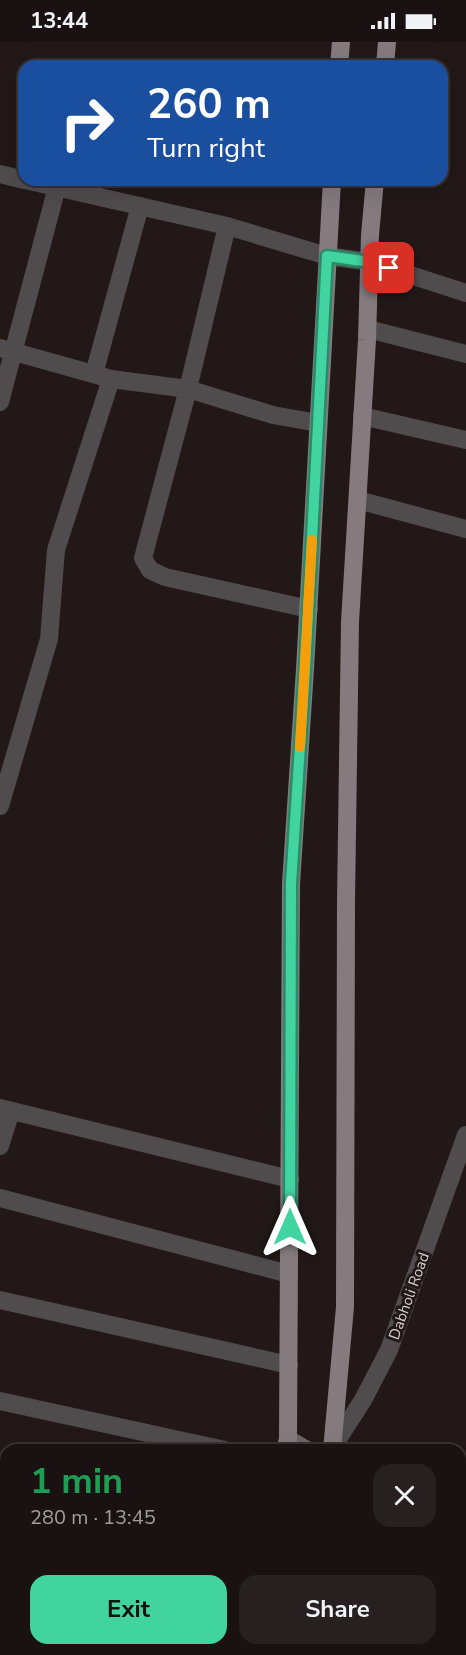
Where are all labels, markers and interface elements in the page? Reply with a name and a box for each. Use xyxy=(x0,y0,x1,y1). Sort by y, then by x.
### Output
text: 13:44 xyxy=(30,6,88,36)
text: 260 m xyxy=(147,76,271,133)
icon: right xyxy=(48,84,126,162)
text: Turn right xyxy=(147,130,265,167)
pin xyxy=(363,242,414,293)
icon: arrive xyxy=(372,251,405,284)
position arrow xyxy=(258,1195,322,1259)
street label: Dabholi Road xyxy=(384,1250,434,1342)
text: 1 min xyxy=(30,1457,123,1506)
button: close xyxy=(373,1464,436,1527)
text: 280 m · 13:45 xyxy=(30,1504,156,1531)
button: Exit xyxy=(30,1575,227,1644)
button: Share xyxy=(239,1575,436,1644)

